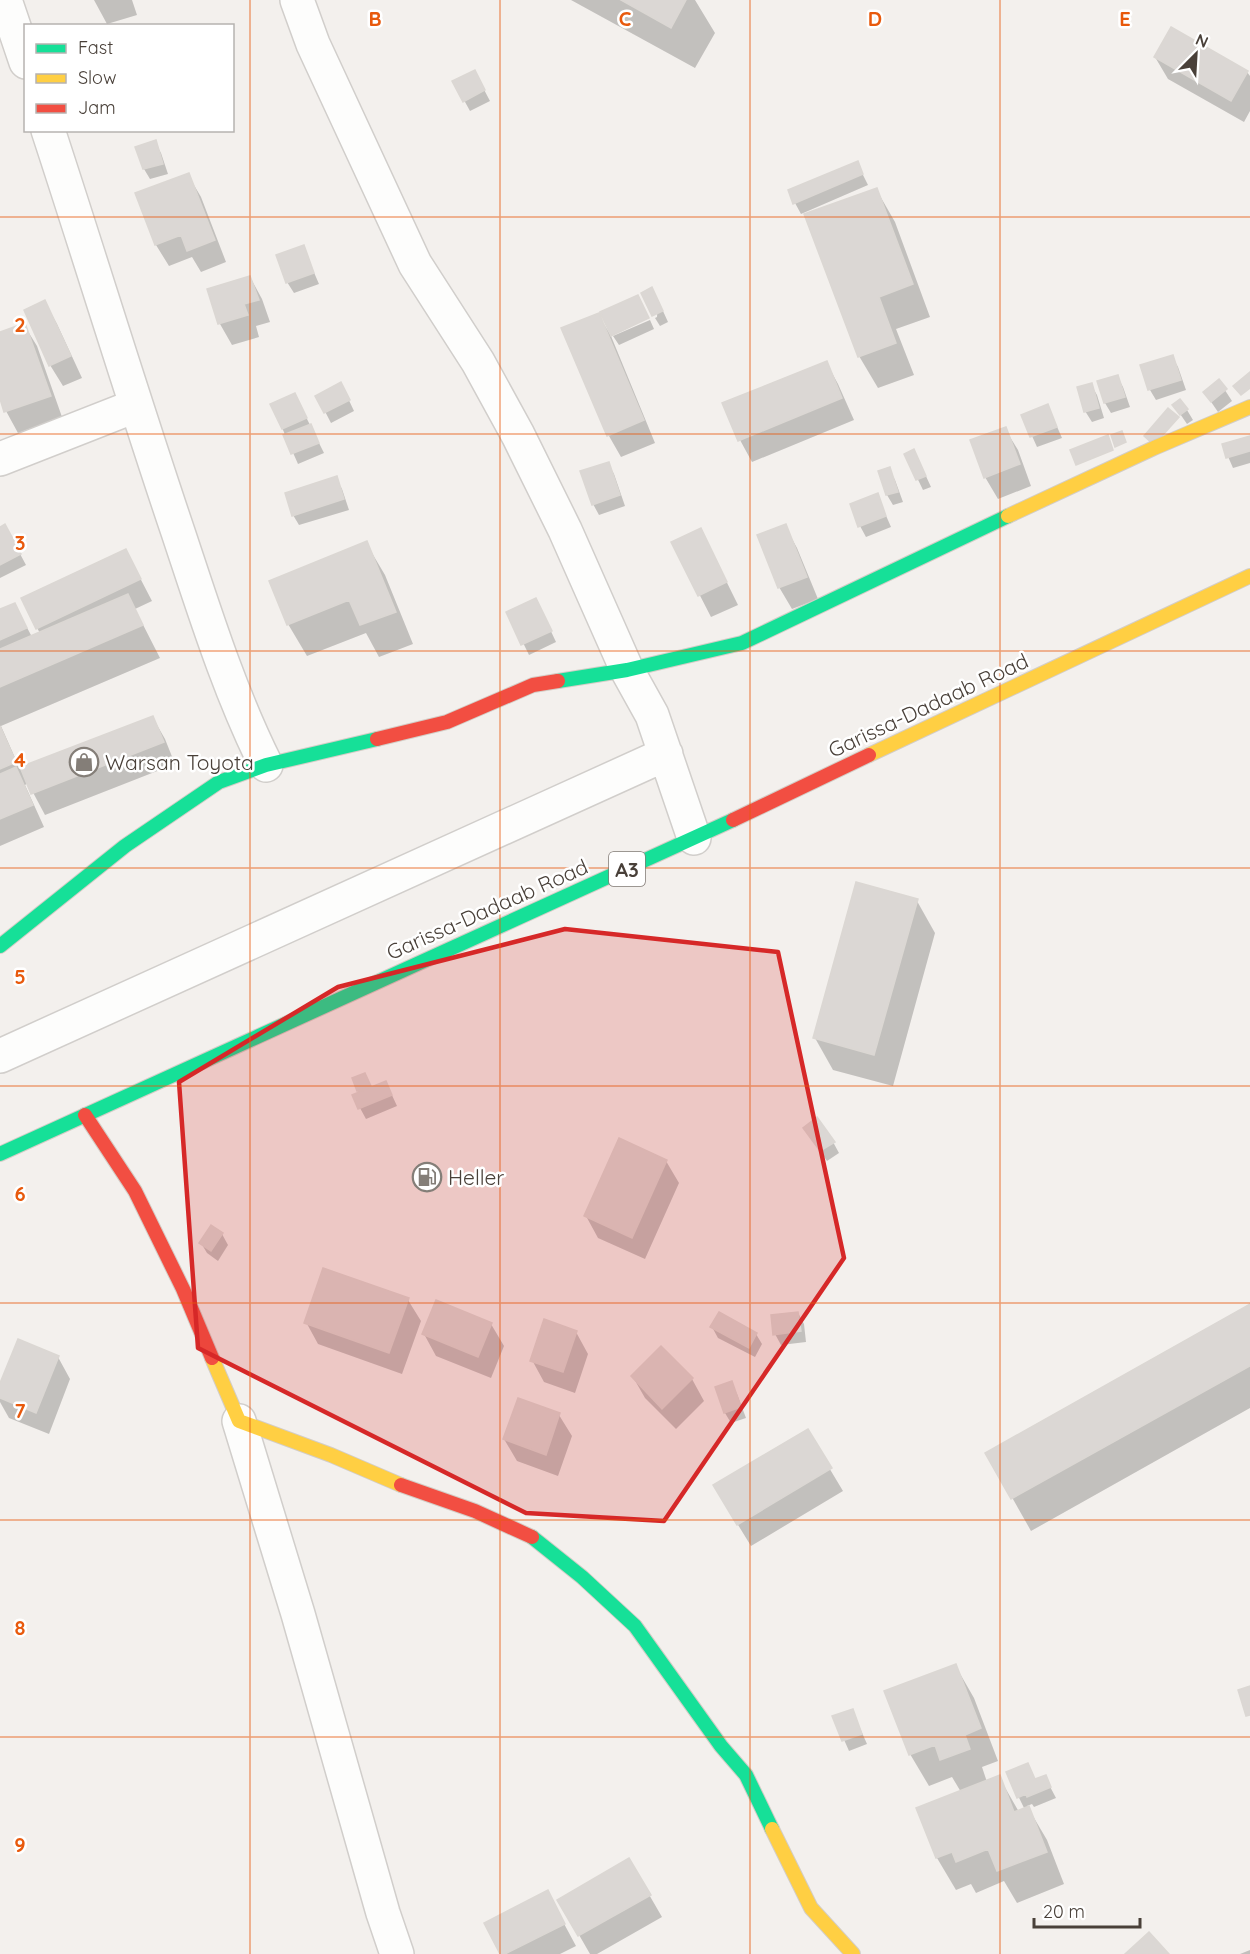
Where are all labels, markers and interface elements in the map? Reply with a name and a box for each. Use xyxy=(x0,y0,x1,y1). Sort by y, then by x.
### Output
text: B xyxy=(368,6,382,31)
text: C xyxy=(619,6,632,31)
text: D xyxy=(868,6,882,31)
text: E xyxy=(1119,6,1131,31)
legend xyxy=(24,24,234,132)
north arrow xyxy=(1166,24,1226,84)
text: N xyxy=(1193,29,1212,52)
text: Fast xyxy=(78,36,113,59)
text: Slow xyxy=(78,66,116,89)
text: Jam xyxy=(78,96,116,119)
text: 2 xyxy=(14,312,26,337)
text: 3 xyxy=(15,530,25,555)
street label: Garissa-Dadaab Road xyxy=(824,647,1032,763)
shop icon: Warsan Toyota xyxy=(68,746,100,778)
text: 4 xyxy=(14,747,26,772)
place label: Warsan Toyota xyxy=(105,749,254,775)
road number: A3 xyxy=(609,852,645,886)
street label: Garissa-Dadaab Road xyxy=(382,853,592,965)
text: 5 xyxy=(14,964,26,989)
fuel station icon: Heller xyxy=(411,1161,443,1193)
place label: Heller xyxy=(448,1164,504,1190)
text: 6 xyxy=(14,1181,26,1206)
text: 7 xyxy=(15,1398,26,1423)
text: 8 xyxy=(15,1615,26,1640)
text: 9 xyxy=(14,1832,26,1857)
scale bar xyxy=(1034,1891,1140,1929)
text: 20 m xyxy=(1043,1900,1085,1923)

